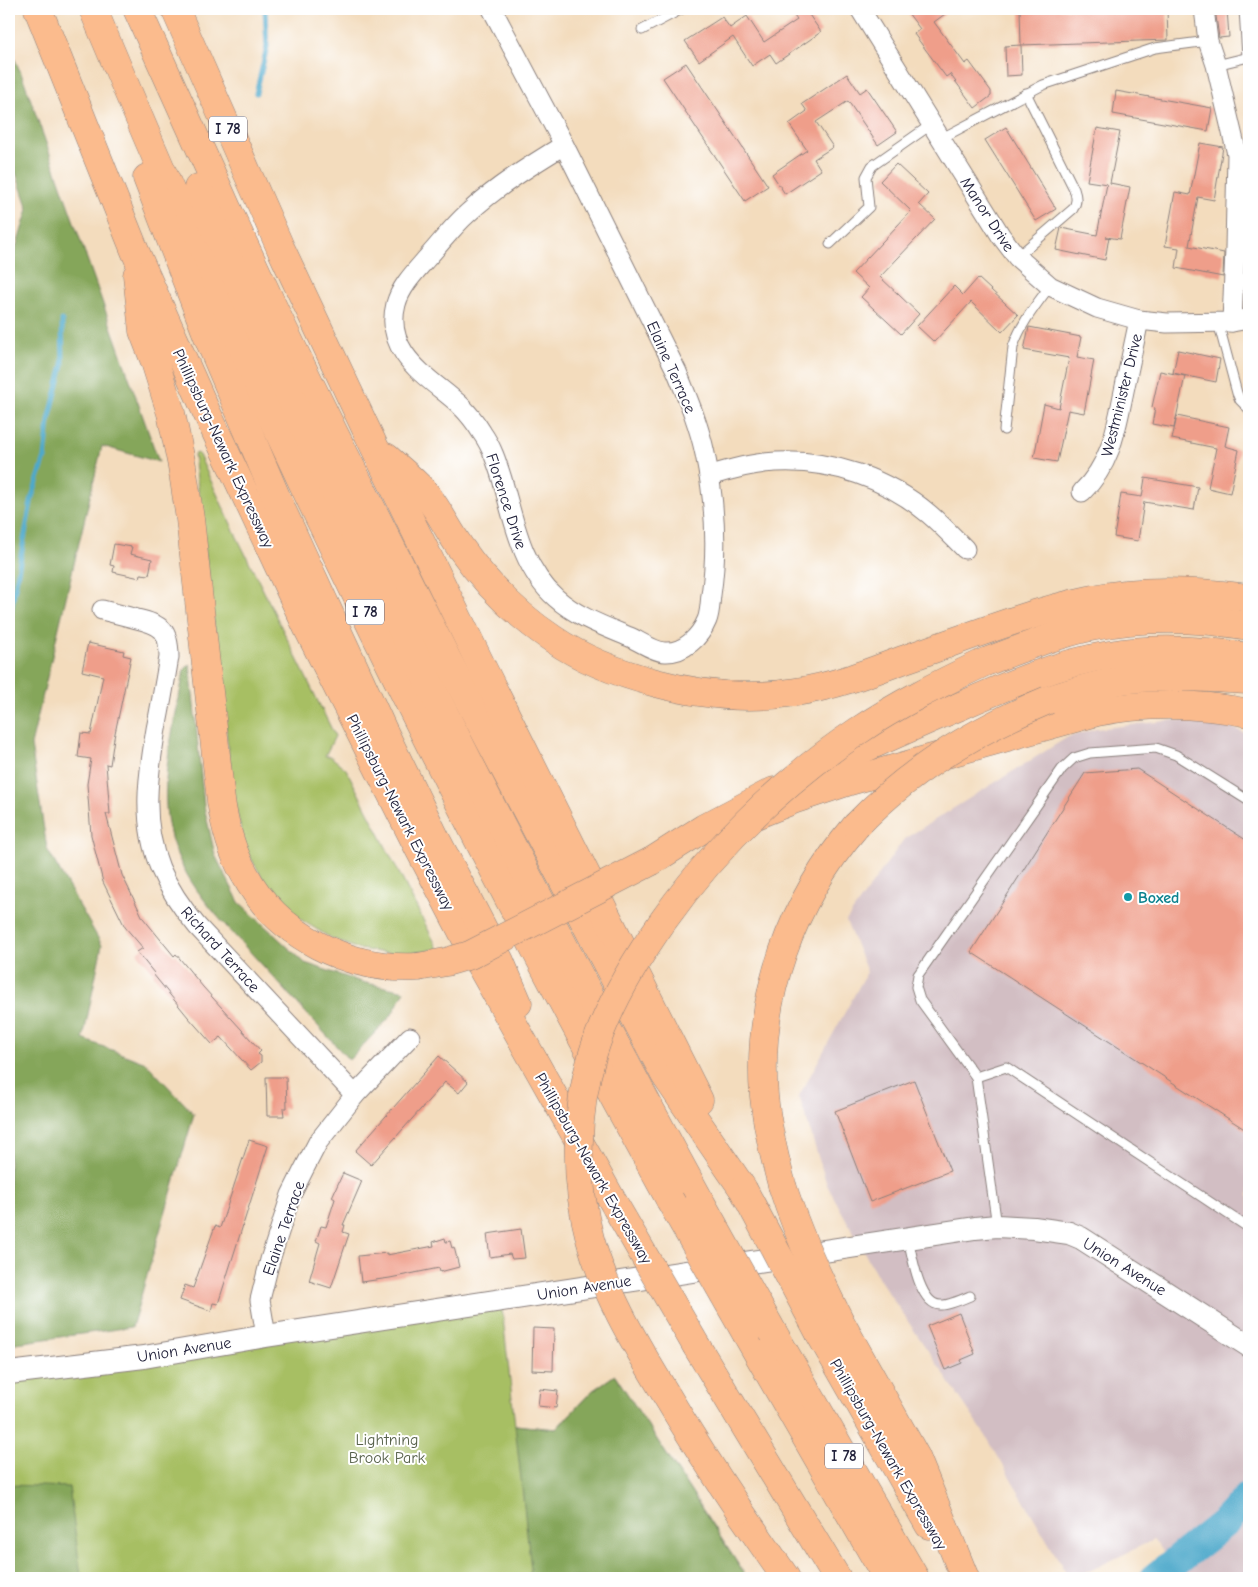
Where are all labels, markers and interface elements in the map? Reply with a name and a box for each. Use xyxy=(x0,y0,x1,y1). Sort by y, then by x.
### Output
road number: I 78 xyxy=(209,116,247,142)
street label: Manor Drive xyxy=(956,174,1018,255)
street label: Elaine Terrace xyxy=(643,319,699,416)
street label: Westminister Drive xyxy=(1098,332,1146,459)
street label: Phillipsburg-Newark Expressway xyxy=(169,346,278,552)
street label: Florence Drive xyxy=(482,451,530,551)
road number: I 78 xyxy=(346,600,384,624)
street label: Phillipsburg-Newark Expressway xyxy=(343,711,458,914)
place label: Boxed xyxy=(1138,889,1179,907)
marker: Boxed xyxy=(1122,891,1134,903)
street label: Richard Terrace xyxy=(177,903,263,996)
street label: Phillipsburg-Newark Expressway xyxy=(531,1070,656,1268)
street label: Elaine Terrace xyxy=(259,1179,309,1278)
street label: Union Avenue xyxy=(1079,1234,1169,1300)
street label: Union Avenue xyxy=(536,1272,632,1304)
street label: Union Avenue xyxy=(136,1334,232,1366)
street label: Phillipsburg-Newark Expressway xyxy=(826,1356,951,1554)
park label: Lightning Brook Park xyxy=(349,1431,426,1467)
road number: I 78 xyxy=(825,1444,863,1468)

